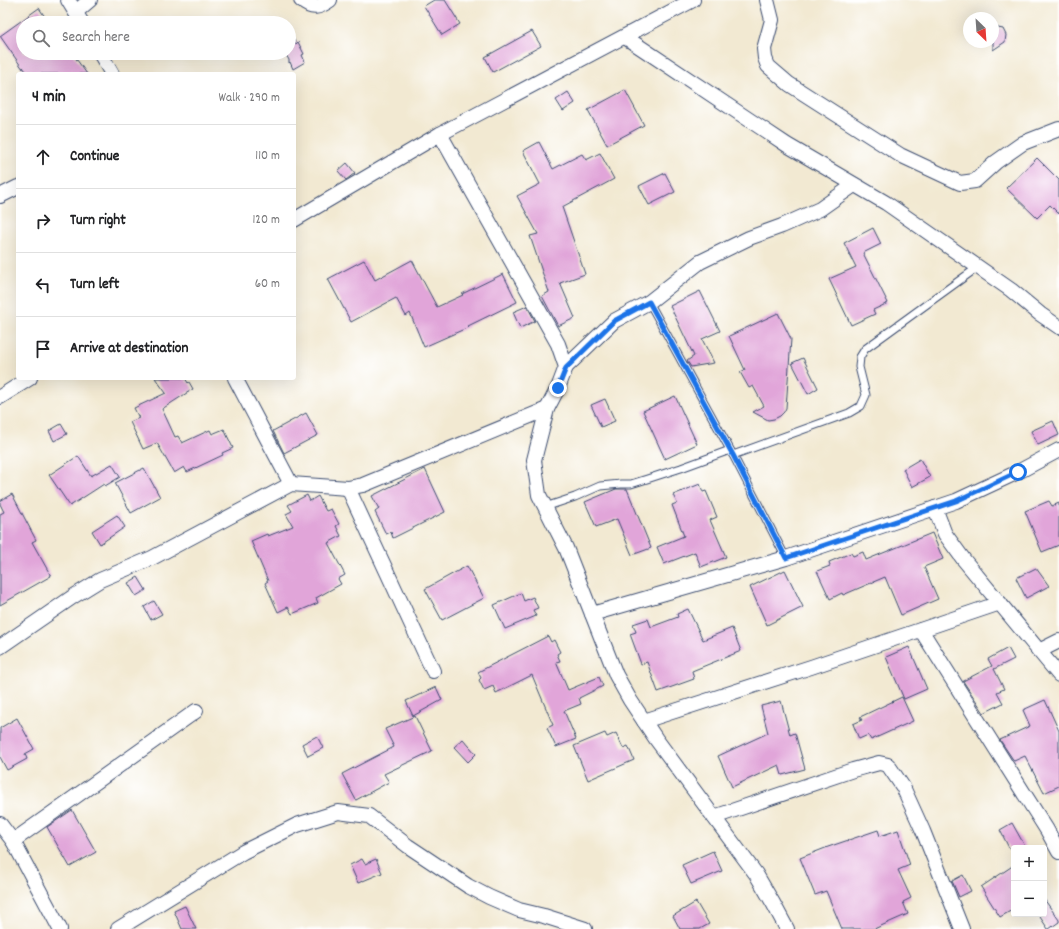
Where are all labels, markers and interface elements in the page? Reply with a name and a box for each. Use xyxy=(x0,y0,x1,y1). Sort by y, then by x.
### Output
north arrow xyxy=(963,12,999,48)
search box xyxy=(16,16,296,60)
icon: search xyxy=(30,27,52,49)
text: Search here xyxy=(62,27,130,49)
text: 4 min xyxy=(32,86,66,110)
text: Walk · 290 m xyxy=(218,89,280,108)
icon: ahead xyxy=(32,146,54,168)
text: Continue xyxy=(70,146,119,168)
text: 110 m xyxy=(255,147,280,166)
icon: right xyxy=(32,210,54,232)
text: Turn right xyxy=(70,210,126,232)
text: 120 m xyxy=(252,211,280,230)
icon: left xyxy=(32,274,54,296)
text: Turn left xyxy=(70,274,119,296)
text: 60 m xyxy=(255,275,280,294)
icon: arrive xyxy=(32,338,54,360)
text: Arrive at destination xyxy=(70,338,188,360)
route end xyxy=(549,379,567,397)
route start xyxy=(1009,463,1027,481)
map controls xyxy=(1011,845,1047,917)
button: + xyxy=(1011,845,1047,881)
button: − xyxy=(1011,881,1047,917)

